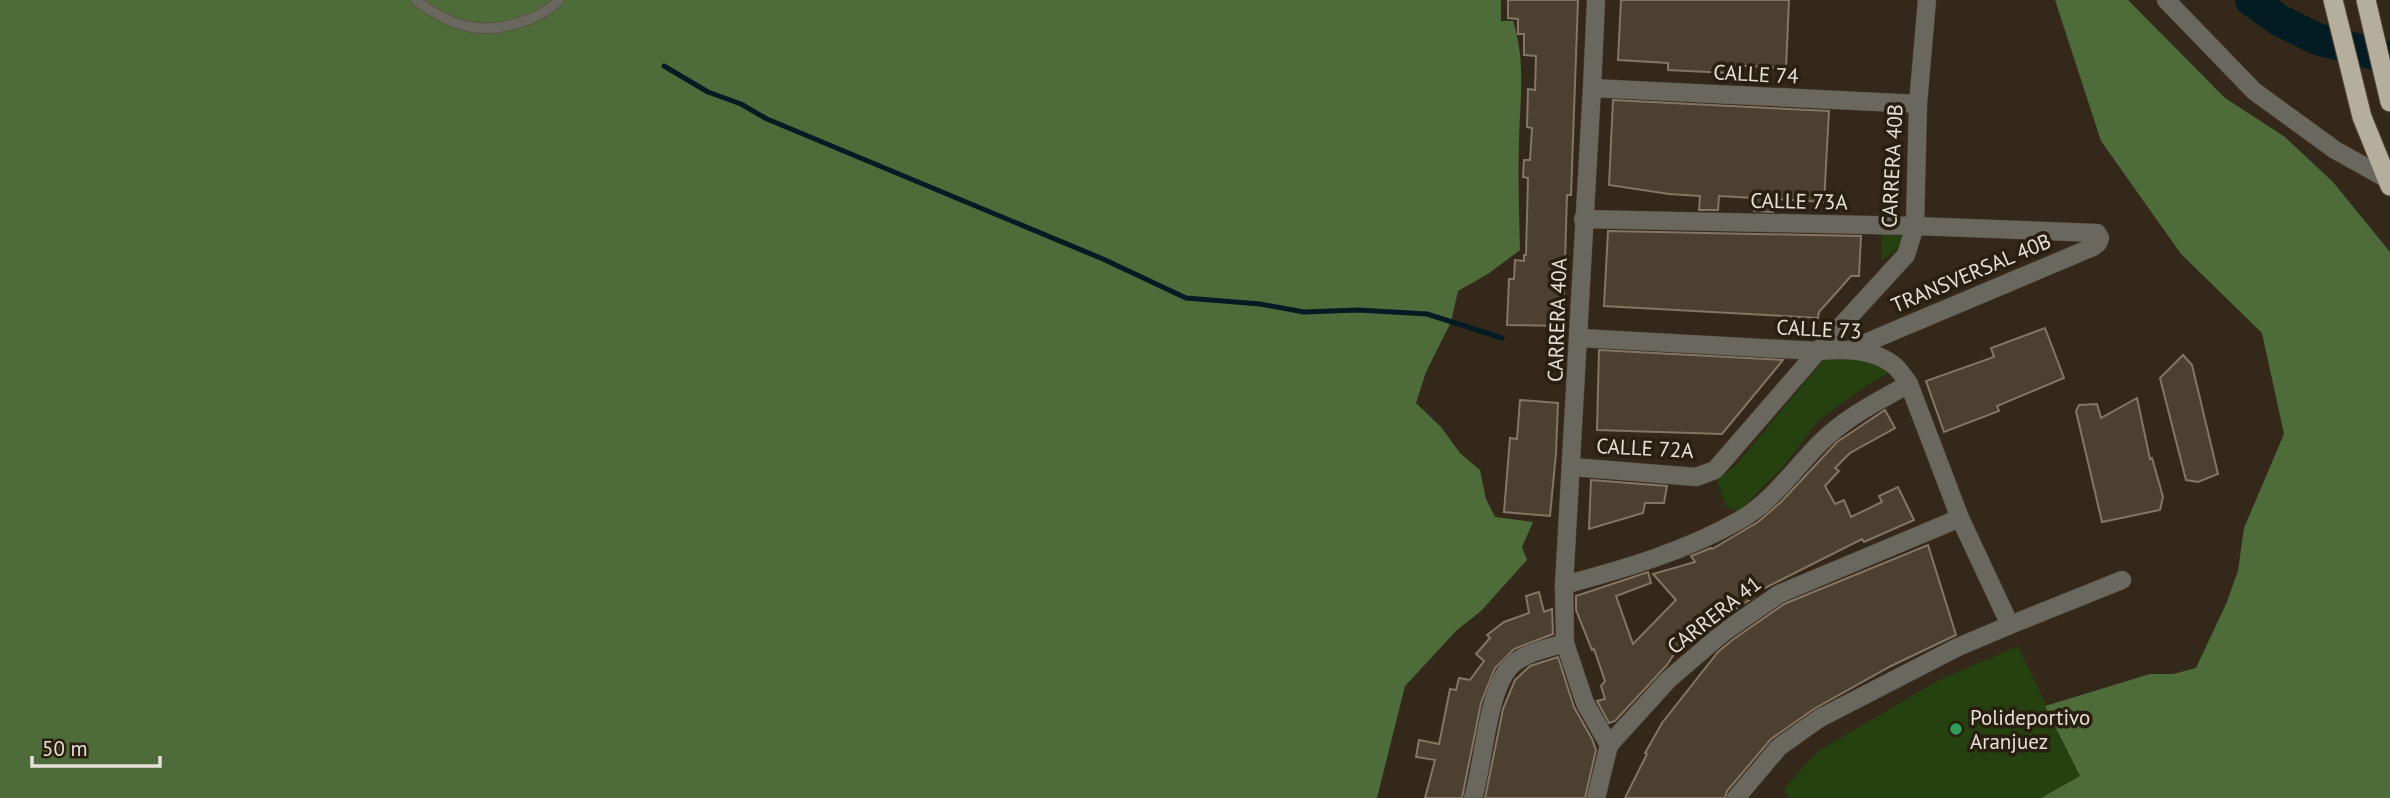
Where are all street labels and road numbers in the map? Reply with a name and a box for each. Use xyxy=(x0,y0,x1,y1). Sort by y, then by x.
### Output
street label: CALLE 74 xyxy=(1713,58,1799,90)
street label: CARRERA 40B xyxy=(1875,103,1909,229)
street label: CALLE 73A xyxy=(1750,187,1849,215)
street label: TRANSVERSAL 40B xyxy=(1887,227,2055,319)
street label: CARRERA 40A xyxy=(1541,257,1573,382)
street label: CALLE 73 xyxy=(1776,313,1862,345)
street label: CALLE 72A xyxy=(1596,432,1695,464)
street label: CARRERA 41 xyxy=(1662,570,1766,660)

